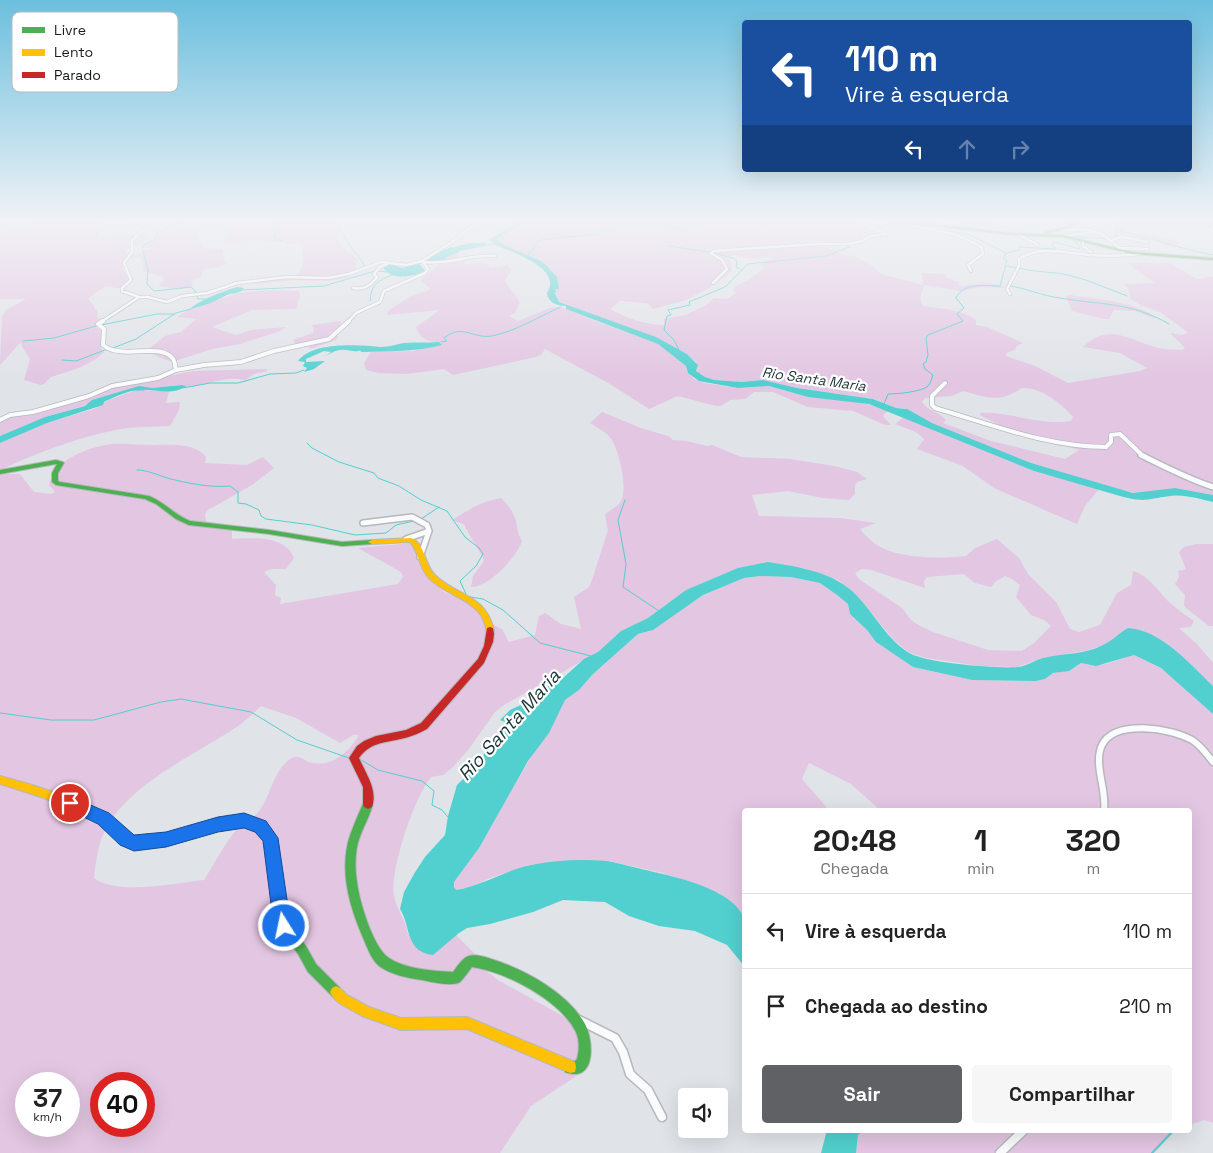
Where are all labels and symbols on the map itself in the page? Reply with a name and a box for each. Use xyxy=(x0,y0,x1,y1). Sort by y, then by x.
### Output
legend xyxy=(12,12,178,92)
text: Livre xyxy=(54,21,86,39)
text: Lento xyxy=(54,43,93,61)
text: Parado xyxy=(54,66,101,84)
water label: Rio Santa Maria xyxy=(761,363,868,395)
water label: Rio Santa Maria xyxy=(452,664,566,786)
pin xyxy=(49,782,91,824)
position arrow xyxy=(257,899,309,951)
speed limit sign: 40 xyxy=(90,1072,155,1137)

